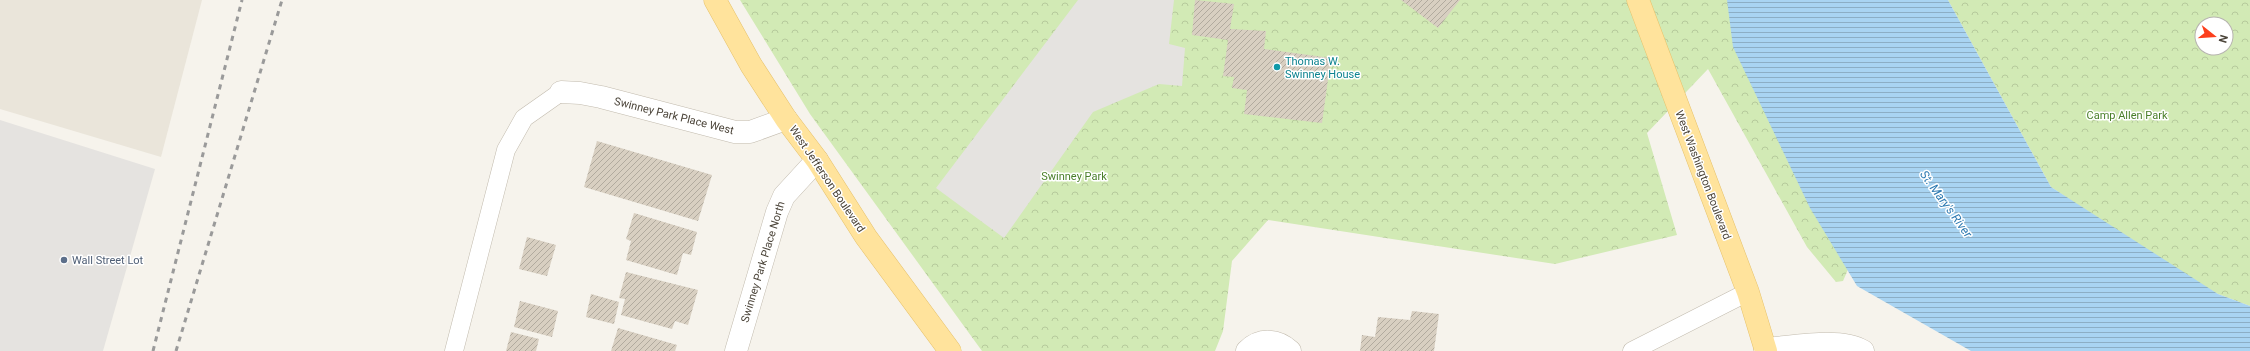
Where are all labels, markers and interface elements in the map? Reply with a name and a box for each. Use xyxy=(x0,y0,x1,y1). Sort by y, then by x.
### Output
north arrow xyxy=(2194,16,2234,56)
text: N xyxy=(2216,33,2230,45)
place label: Thomas W. Swinney House xyxy=(1285,55,1360,81)
marker: Thomas W. Swinney House xyxy=(1272,62,1282,72)
street label: Swinney Park Place West xyxy=(613,95,736,137)
street label: West Washington Boulevard xyxy=(1672,109,1734,241)
park label: Camp Allen Park xyxy=(2086,109,2168,122)
street label: West Jefferson Boulevard xyxy=(786,123,868,235)
water label: St. Mary's River xyxy=(1917,168,1976,241)
park label: Swinney Park xyxy=(1041,170,1107,183)
street label: Swinney Park Place North xyxy=(738,200,788,324)
place label: Wall Street Lot xyxy=(72,254,144,267)
marker: Wall Street Lot xyxy=(59,255,69,265)

